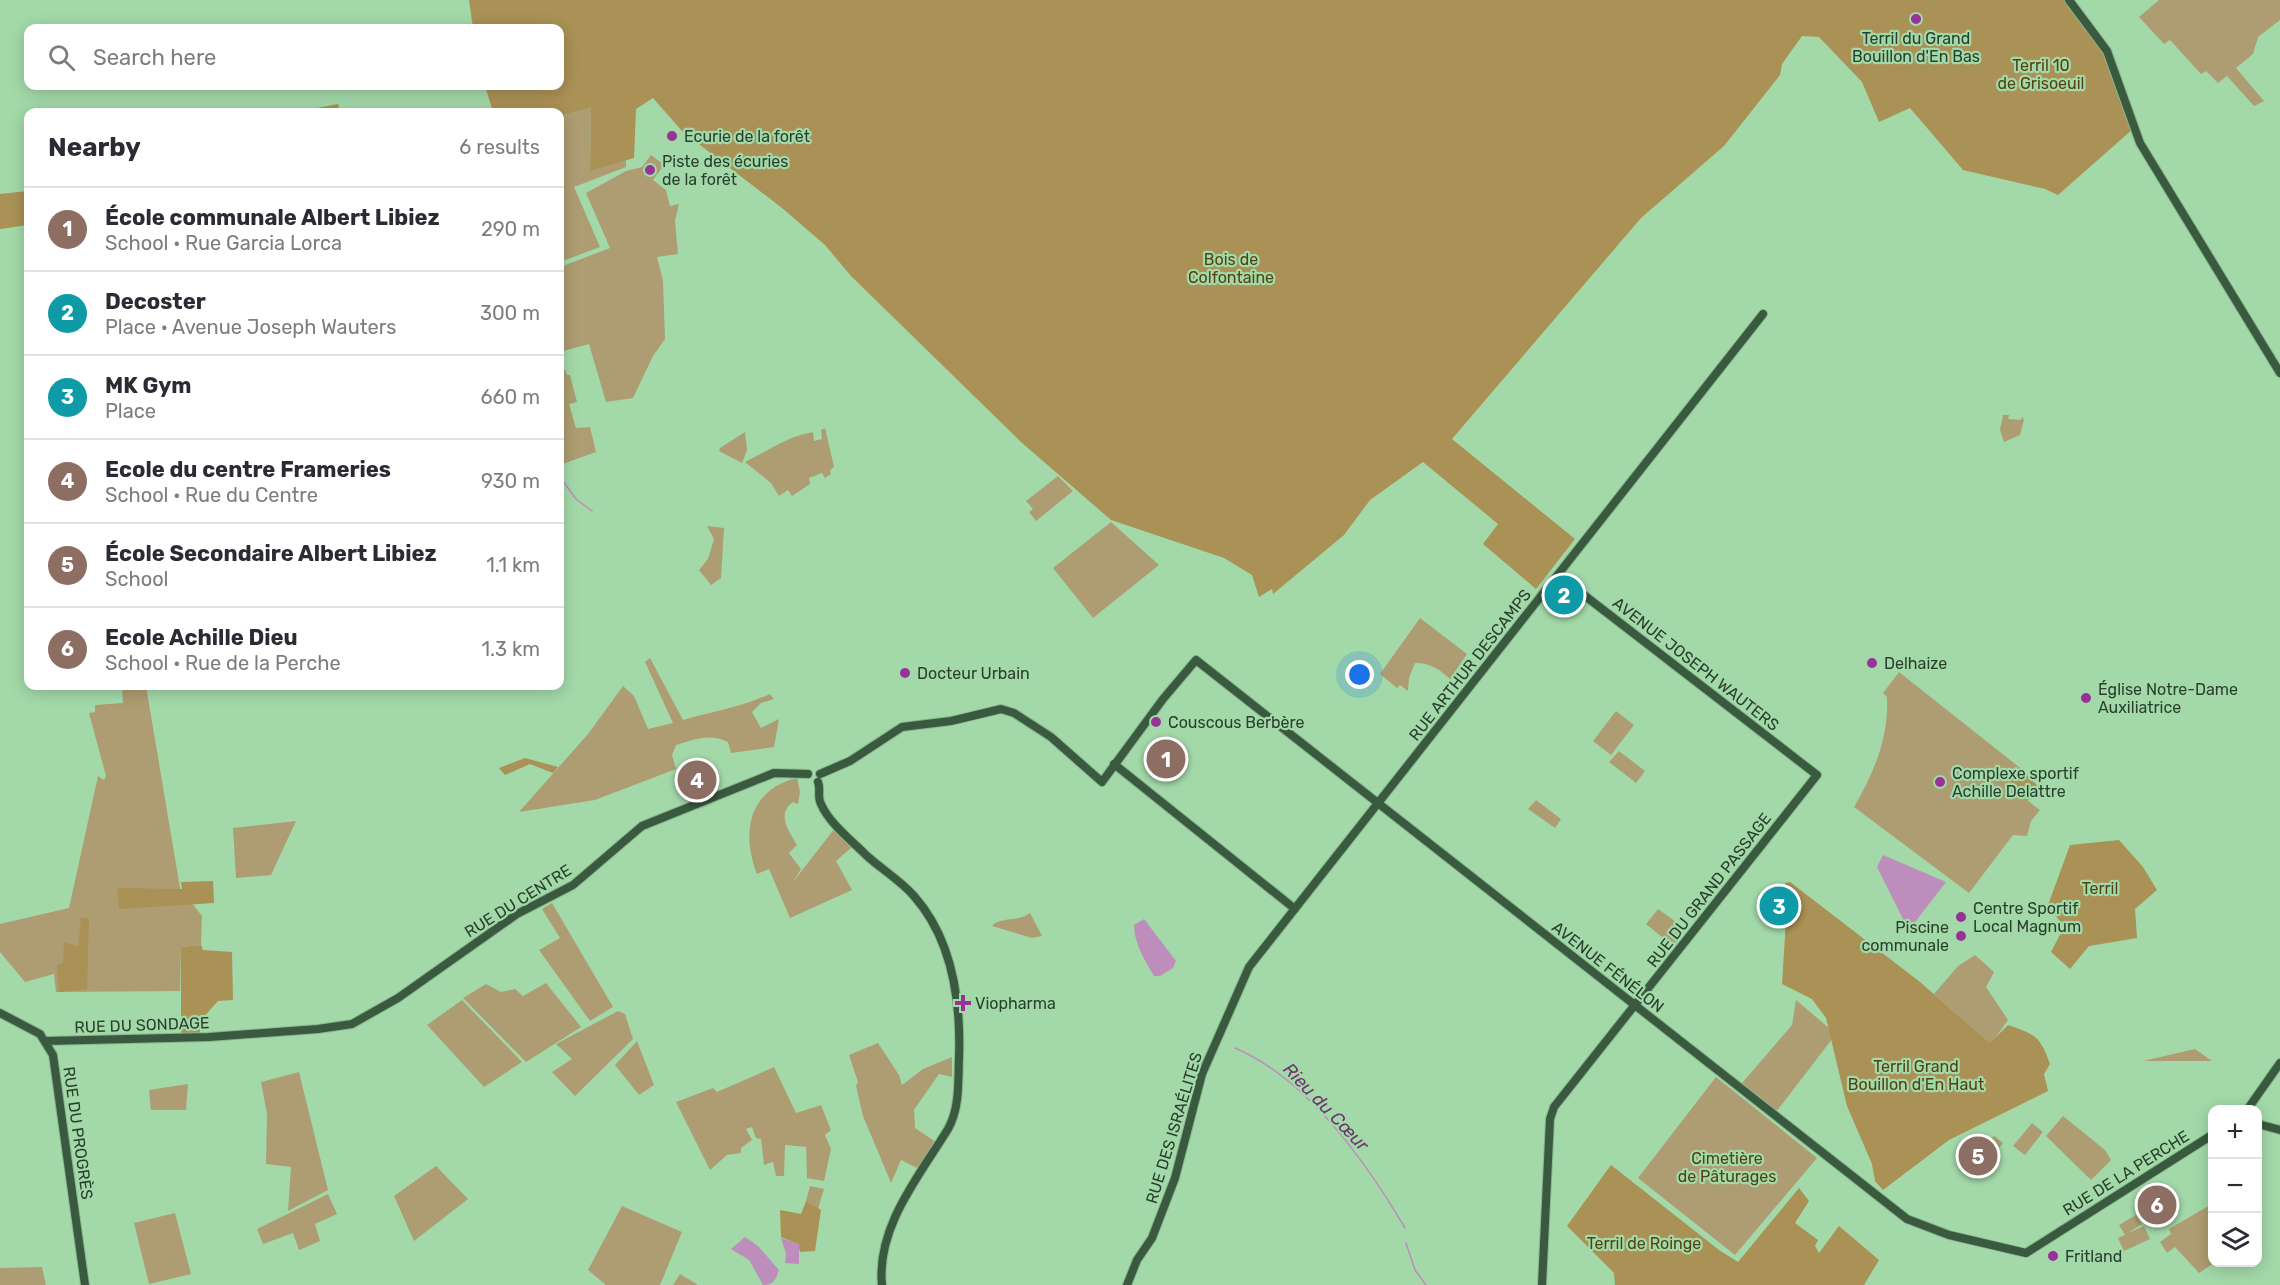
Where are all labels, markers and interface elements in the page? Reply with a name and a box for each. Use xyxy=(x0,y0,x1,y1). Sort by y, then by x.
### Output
marker: Terril du Grand Bouillon d'En Bas xyxy=(1909,12,1923,26)
search box xyxy=(24,24,564,90)
place label: Terril du Grand Bouillon d'En Bas xyxy=(1852,29,1980,66)
icon: search xyxy=(45,41,78,74)
text: Search here xyxy=(93,44,216,71)
park label: Terril 10 de Grisoeuil xyxy=(1998,56,2084,93)
place label: Ecurie de la forêt xyxy=(684,127,810,146)
marker: Ecurie de la forêt xyxy=(665,129,679,143)
text: Nearby xyxy=(48,132,141,163)
text: 6 results xyxy=(459,135,540,159)
place label: Piste des écuries de la forêt xyxy=(662,152,788,189)
marker: Piste des écuries de la forêt xyxy=(643,163,657,177)
text: École communale Albert Libiez xyxy=(105,204,440,231)
text: 1 xyxy=(63,217,72,241)
text: 290 m xyxy=(481,217,540,241)
text: School · Rue Garcia Lorca xyxy=(105,231,342,255)
park label: Bois de Colfontaine xyxy=(1188,250,1274,287)
text: Decoster xyxy=(105,288,206,315)
text: 2 xyxy=(61,301,74,325)
text: 300 m xyxy=(480,301,540,325)
text: Place · Avenue Joseph Wauters xyxy=(105,315,397,339)
text: MK Gym xyxy=(105,372,192,399)
text: 3 xyxy=(61,385,74,409)
text: 660 m xyxy=(481,385,540,409)
text: Place xyxy=(105,399,156,423)
text: Ecole du centre Frameries xyxy=(105,456,391,483)
text: 4 xyxy=(61,469,74,493)
text: 930 m xyxy=(481,469,540,493)
text: School · Rue du Centre xyxy=(105,483,318,507)
text: École Secondaire Albert Libiez xyxy=(105,540,437,567)
text: 5 xyxy=(61,553,74,577)
text: 1.1 km xyxy=(486,553,540,577)
text: School xyxy=(105,567,168,591)
pin: 2 xyxy=(1544,572,1584,618)
street label: RUE ARTHUR DESCAMPS xyxy=(1405,585,1535,745)
street label: AVENUE JOSEPH WAUTERS xyxy=(1609,593,1783,735)
text: Ecole Achille Dieu xyxy=(105,624,298,651)
text: 6 xyxy=(61,637,74,661)
text: 1.3 km xyxy=(481,637,540,661)
text: School · Rue de la Perche xyxy=(105,651,341,675)
place label: Delhaize xyxy=(1884,654,1947,673)
marker: Delhaize xyxy=(1865,656,1879,670)
your location xyxy=(1345,660,1374,689)
place label: Docteur Urbain xyxy=(917,664,1030,683)
marker: Docteur Urbain xyxy=(898,666,912,680)
place label: Église Notre-Dame Auxiliatrice xyxy=(2098,680,2238,717)
marker: Église Notre-Dame Auxiliatrice xyxy=(2079,691,2093,705)
place label: Couscous Berbère xyxy=(1168,713,1304,732)
marker: Couscous Berbère xyxy=(1149,715,1163,729)
pin: 1 xyxy=(1146,736,1186,782)
pin: 4 xyxy=(678,758,716,802)
place label: Complexe sportif Achille Delattre xyxy=(1952,764,2080,801)
marker: Complexe sportif Achille Delattre xyxy=(1933,775,1947,789)
street label: RUE DU GRAND PASSAGE xyxy=(1643,809,1775,971)
street label: RUE DU CENTRE xyxy=(461,861,575,941)
park label: Terril xyxy=(2082,879,2118,898)
pin: 3 xyxy=(1760,884,1798,928)
place label: Centre Sportif Local Magnum xyxy=(1973,899,2081,936)
marker: Centre Sportif Local Magnum xyxy=(1954,910,1968,924)
street label: AVENUE FÉNÉLON xyxy=(1548,917,1668,1017)
place label: Piscine communale xyxy=(1862,918,1949,955)
marker: Piscine communale xyxy=(1954,929,1968,943)
place label: Viopharma xyxy=(975,994,1056,1013)
marker: Viopharma xyxy=(956,996,970,1010)
street label: RUE DU SONDAGE xyxy=(74,1013,210,1037)
street label: RUE DES ISRAÉLITES xyxy=(1142,1050,1206,1206)
park label: Terril Grand Bouillon d'En Haut xyxy=(1848,1057,1984,1094)
water label: Rieu du Cœur xyxy=(1278,1058,1374,1156)
street label: RUE DU PROGRÈS xyxy=(59,1065,97,1201)
map controls xyxy=(2208,1105,2262,1267)
button: + xyxy=(2208,1105,2262,1159)
street label: RUE DE LA PERCHE xyxy=(2059,1126,2193,1220)
pin: 5 xyxy=(1958,1134,1998,1178)
park label: Cimetière de Pâturages xyxy=(1678,1149,1776,1186)
button: − xyxy=(2208,1159,2262,1213)
pin: 6 xyxy=(2138,1182,2176,1228)
button: layers xyxy=(2208,1213,2262,1267)
park label: Terril de Roinge xyxy=(1587,1234,1701,1253)
place label: Fritland xyxy=(2065,1247,2122,1266)
marker: Fritland xyxy=(2046,1249,2060,1263)

